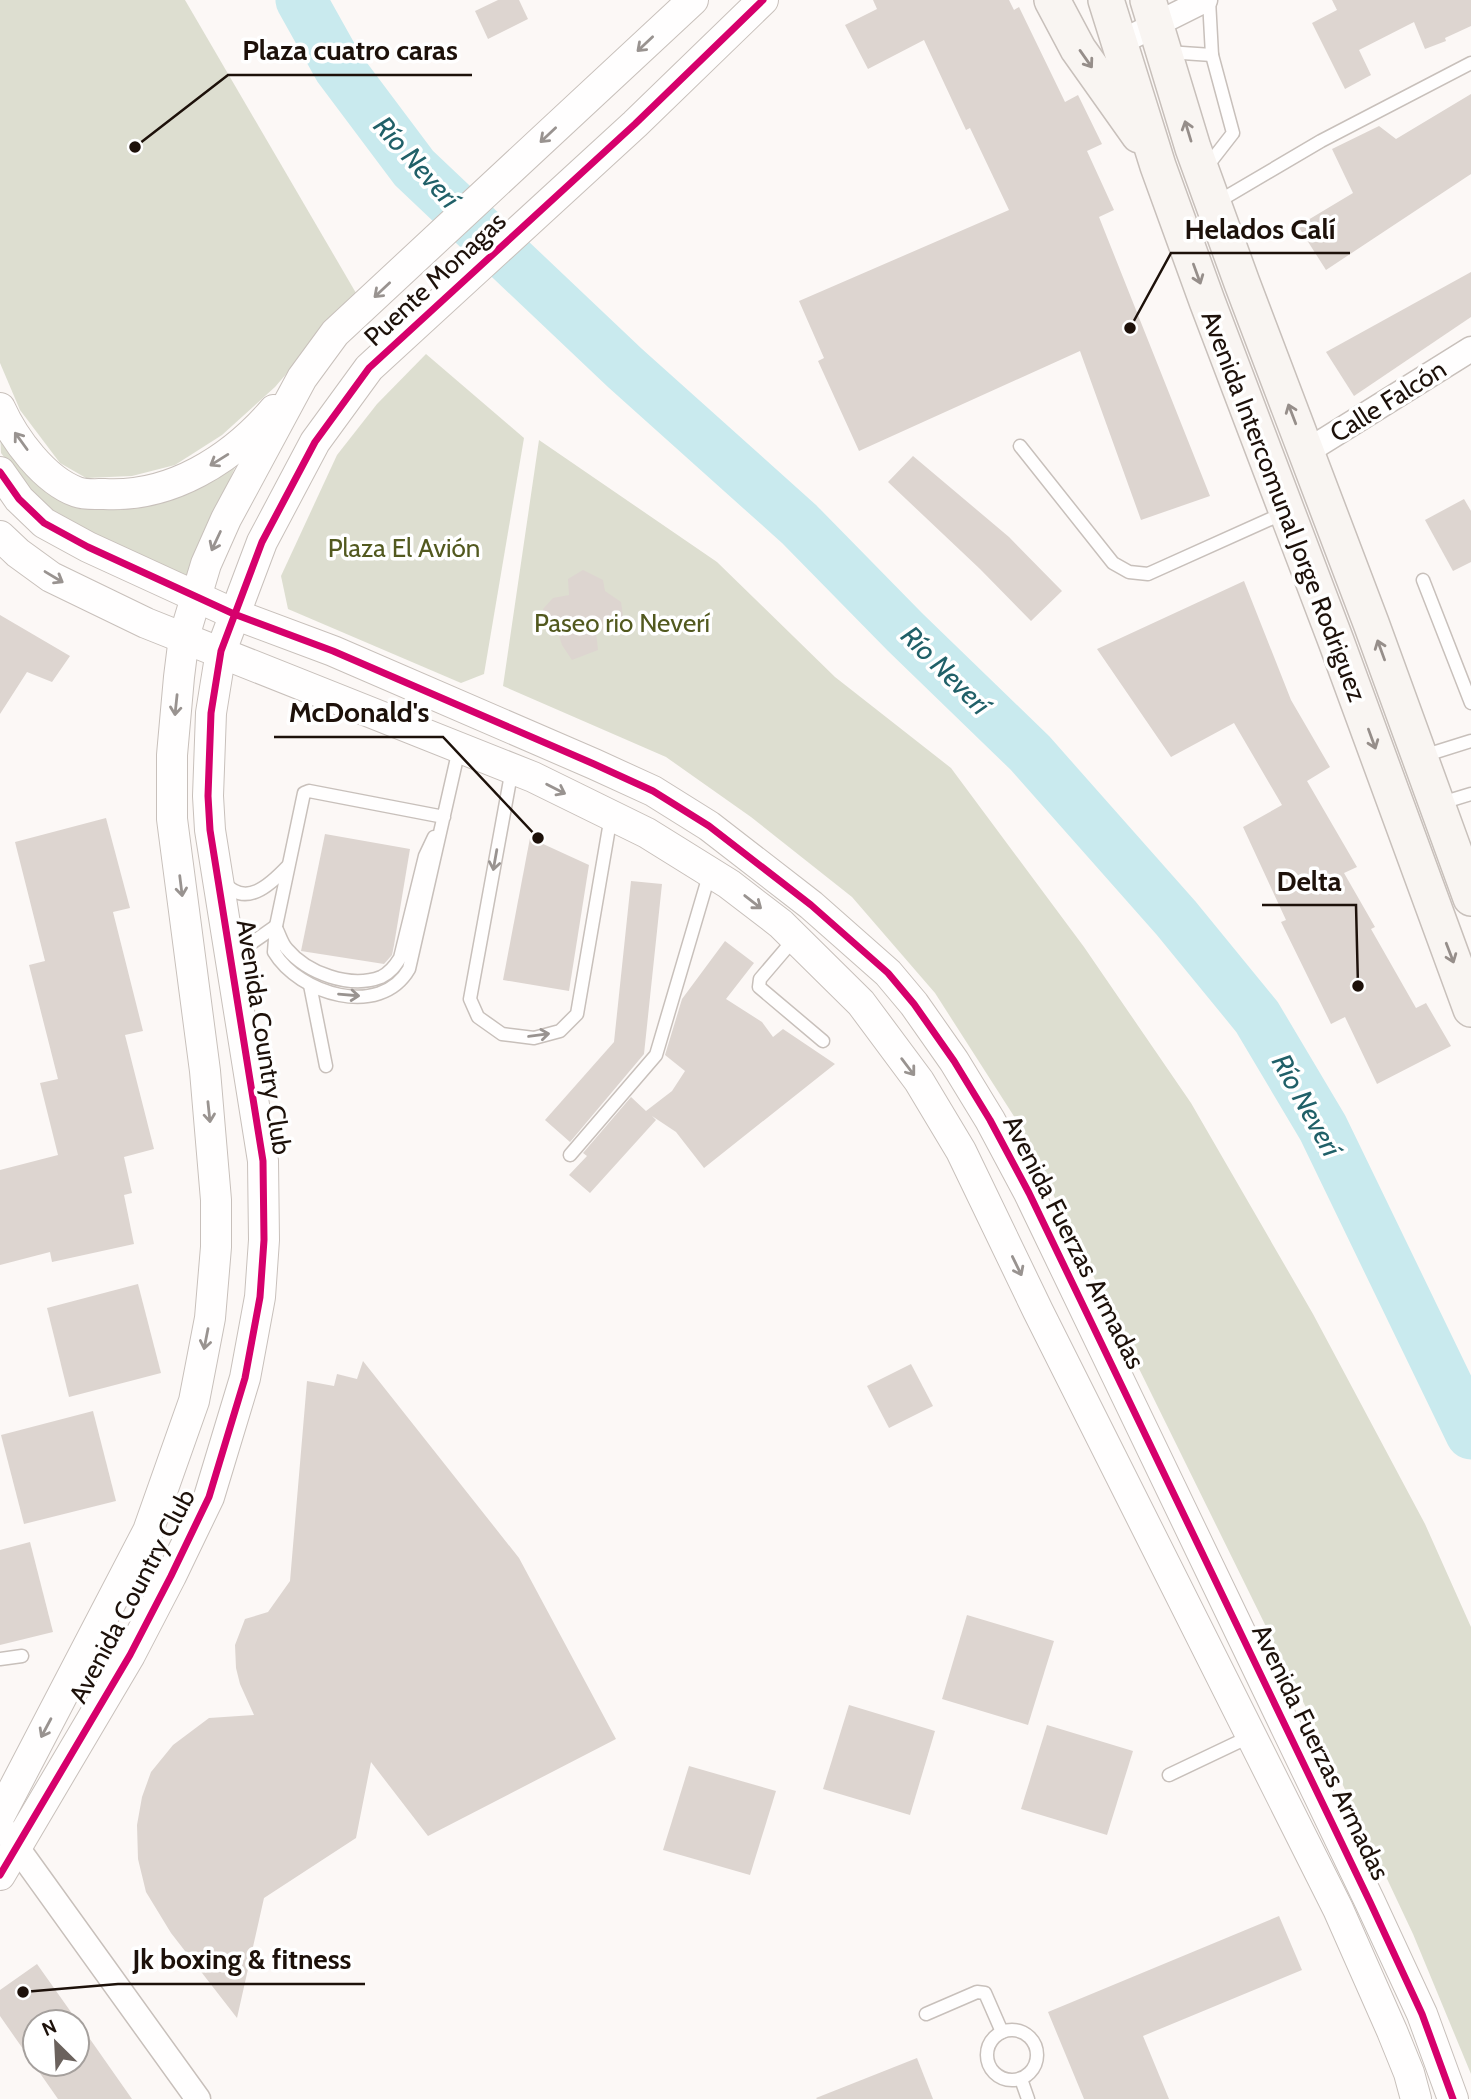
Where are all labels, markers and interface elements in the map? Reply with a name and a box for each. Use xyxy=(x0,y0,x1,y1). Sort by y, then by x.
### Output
callout: Plaza cuatro caras xyxy=(228,26,472,75)
text: Plaza cuatro caras xyxy=(242,33,458,67)
one-way arrow xyxy=(637,36,654,53)
one-way arrow xyxy=(1079,49,1093,68)
water label: Río Neverí xyxy=(367,109,468,217)
one-way arrow xyxy=(1181,121,1194,143)
one-way arrow xyxy=(540,126,557,143)
callout: Helados Calí xyxy=(1171,204,1350,253)
street label: Puente Monagas xyxy=(357,205,513,353)
text: Helados Calí xyxy=(1185,212,1336,246)
one-way arrow xyxy=(1192,263,1204,285)
one-way arrow xyxy=(374,281,391,298)
street label: Avenida Intercomunal Jorge Rodriguez xyxy=(1194,306,1374,706)
street label: Calle Falcón xyxy=(1324,353,1452,449)
one-way arrow xyxy=(1284,403,1297,425)
one-way arrow xyxy=(13,432,28,451)
one-way arrow xyxy=(209,453,229,467)
one-way arrow xyxy=(209,530,222,551)
park label: Plaza El Avión xyxy=(328,532,480,564)
one-way arrow xyxy=(43,571,63,585)
park label: Paseo rio Neverí xyxy=(534,607,710,639)
water label: Río Neverí xyxy=(894,618,999,723)
one-way arrow xyxy=(1374,639,1386,661)
callout: McDonald's xyxy=(274,688,443,737)
one-way arrow xyxy=(169,693,182,716)
text: McDonald's xyxy=(289,695,430,729)
one-way arrow xyxy=(1366,728,1379,750)
one-way arrow xyxy=(545,782,566,796)
one-way arrow xyxy=(488,848,502,871)
callout: Delta xyxy=(1262,856,1356,905)
text: Delta xyxy=(1276,864,1342,898)
one-way arrow xyxy=(175,875,188,897)
one-way arrow xyxy=(743,895,761,910)
street label: Avenida Country Club xyxy=(230,917,298,1157)
one-way arrow xyxy=(1445,941,1457,963)
one-way arrow xyxy=(337,989,360,1002)
one-way arrow xyxy=(527,1028,550,1041)
water label: Río Neverí xyxy=(1265,1048,1350,1164)
one-way arrow xyxy=(901,1057,916,1076)
one-way arrow xyxy=(203,1100,216,1123)
street label: Avenida Fuerzas Armadas xyxy=(996,1110,1152,1374)
one-way arrow xyxy=(1010,1255,1024,1276)
one-way arrow xyxy=(199,1327,212,1350)
street label: Avenida Country Club xyxy=(62,1483,202,1709)
street label: Avenida Fuerzas Armadas xyxy=(1245,1619,1397,1885)
one-way arrow xyxy=(39,1718,53,1738)
callout: Jk boxing & fitness xyxy=(118,1935,365,1984)
text: Jk boxing & fitness xyxy=(132,1942,352,1976)
north arrow xyxy=(21,2008,91,2078)
text: N xyxy=(38,2015,60,2041)

